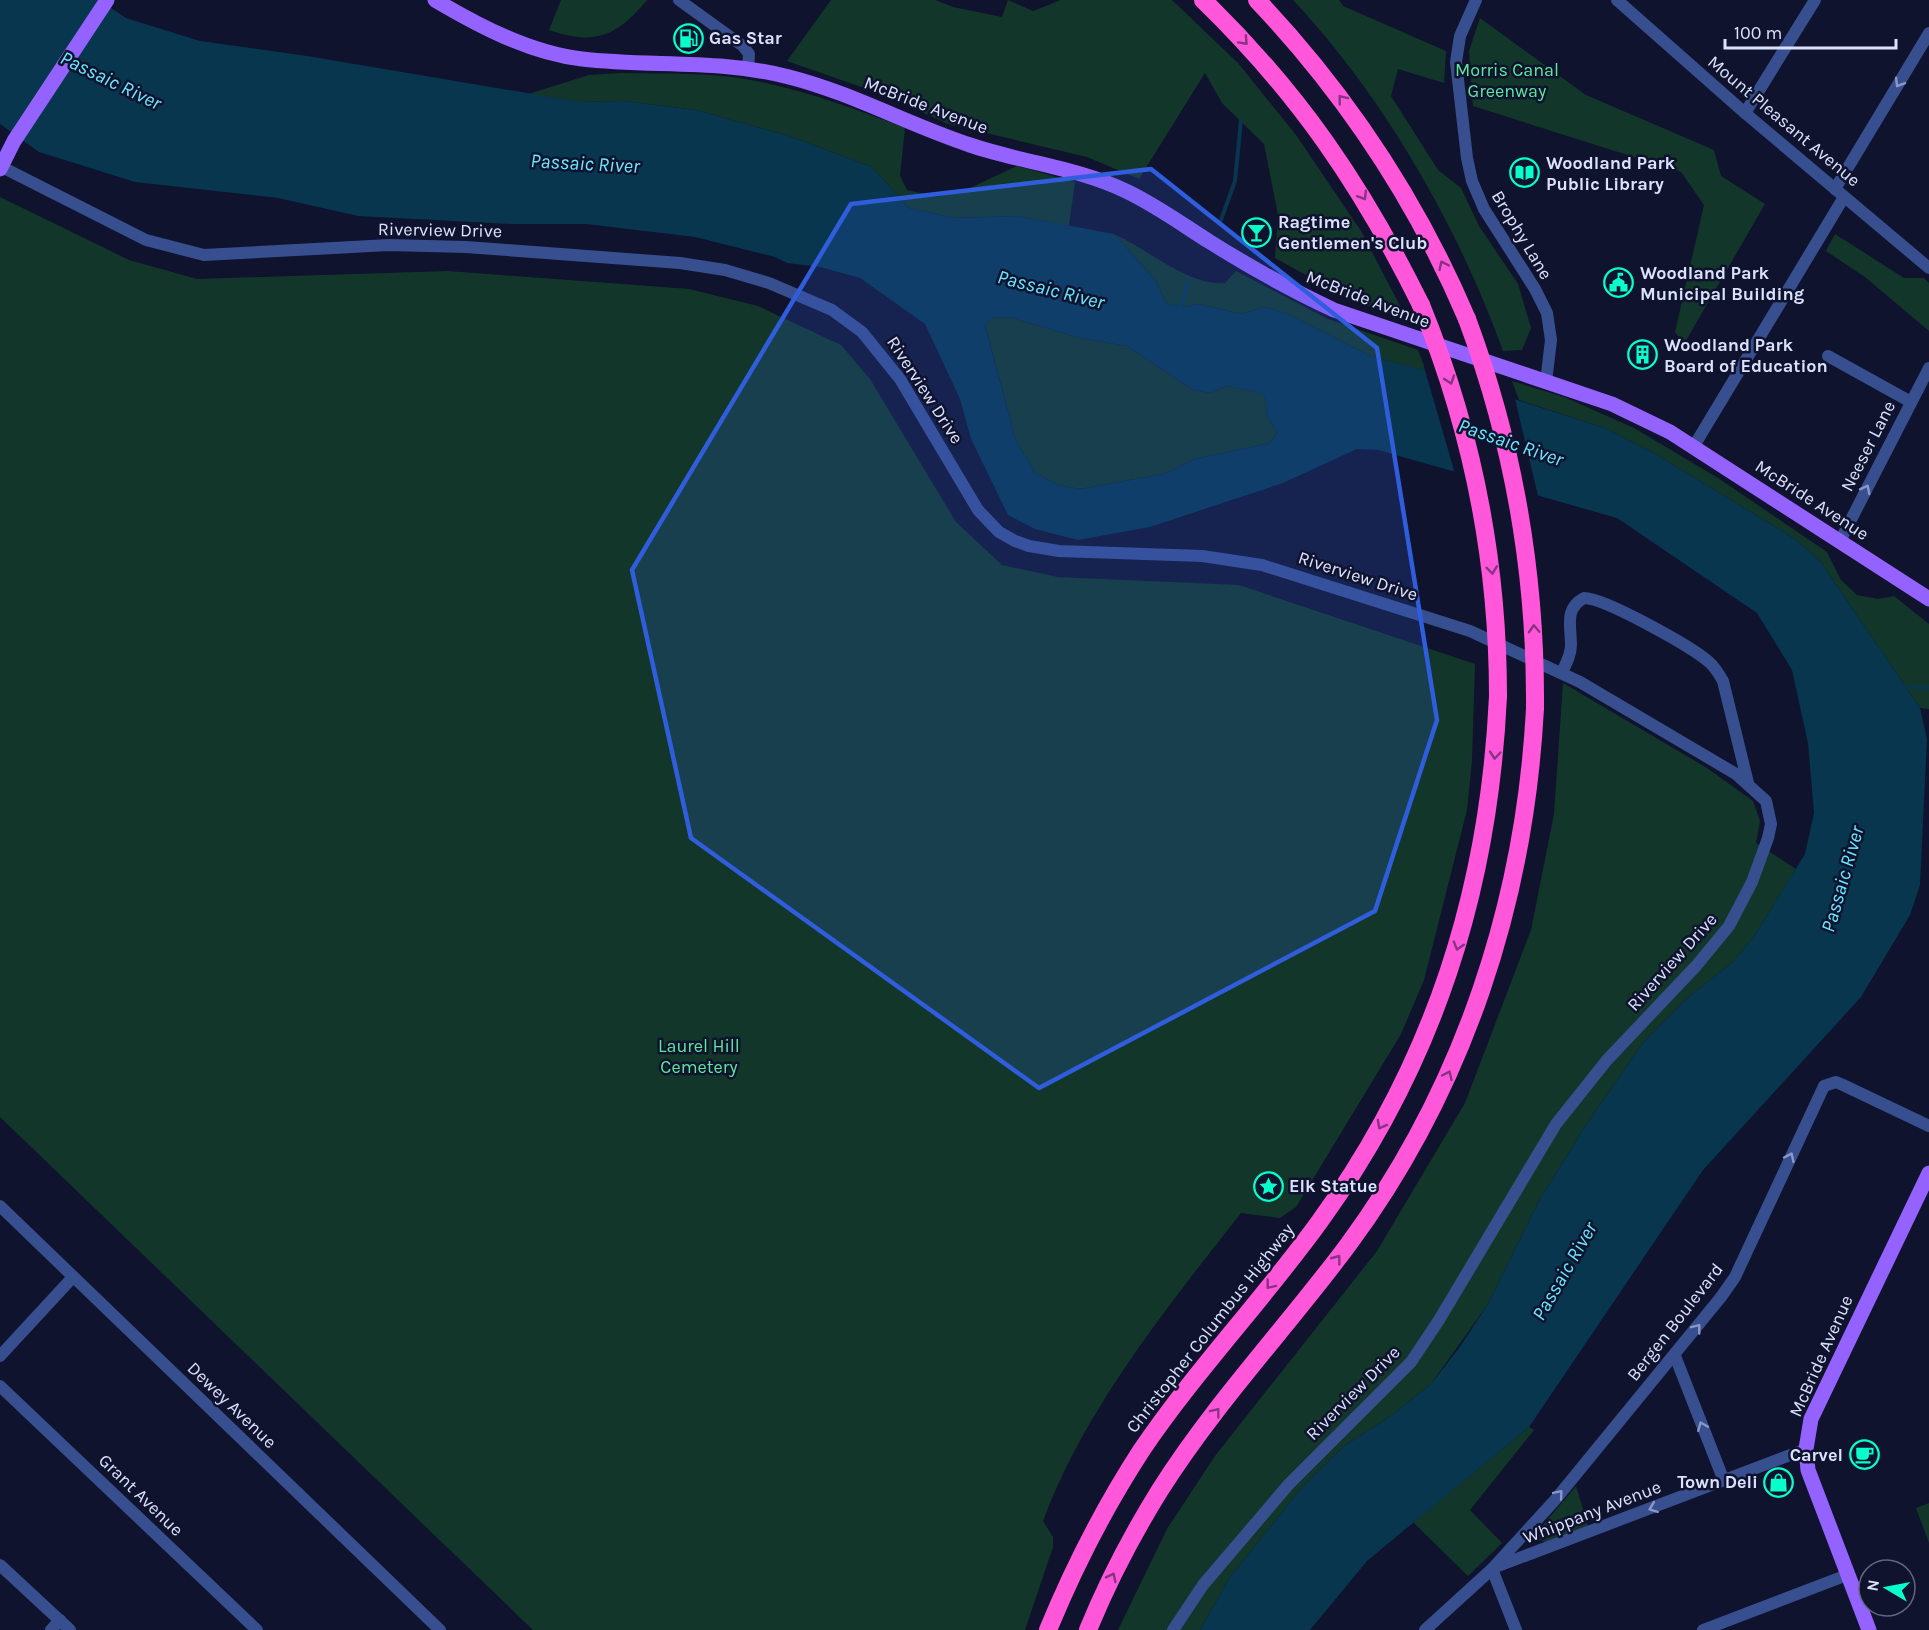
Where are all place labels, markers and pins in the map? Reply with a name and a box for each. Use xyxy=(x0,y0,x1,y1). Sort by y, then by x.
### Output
fuel station icon: Gas Star xyxy=(672,22,704,54)
place label: Gas Star xyxy=(709,27,782,49)
place label: Woodland Park Public Library xyxy=(1546,152,1676,195)
library icon: Woodland Park Public Library xyxy=(1509,157,1541,189)
place label: Ragtime Gentlemen's Club xyxy=(1278,211,1427,254)
bar icon: Ragtime Gentlemen's Club xyxy=(1241,216,1273,248)
place label: Woodland Park Municipal Building xyxy=(1640,262,1805,305)
public building icon: Woodland Park Municipal Building xyxy=(1603,267,1635,299)
place label: Woodland Park Board of Education xyxy=(1664,334,1828,377)
building icon: Woodland Park Board of Education xyxy=(1627,339,1659,371)
place icon: Elk Statue xyxy=(1252,1170,1284,1202)
place label: Elk Statue xyxy=(1289,1175,1377,1197)
cafe icon: Carvel xyxy=(1848,1439,1880,1471)
place label: Carvel xyxy=(1790,1444,1843,1466)
shop icon: Town Deli xyxy=(1763,1466,1795,1498)
place label: Town Deli xyxy=(1677,1471,1758,1493)

